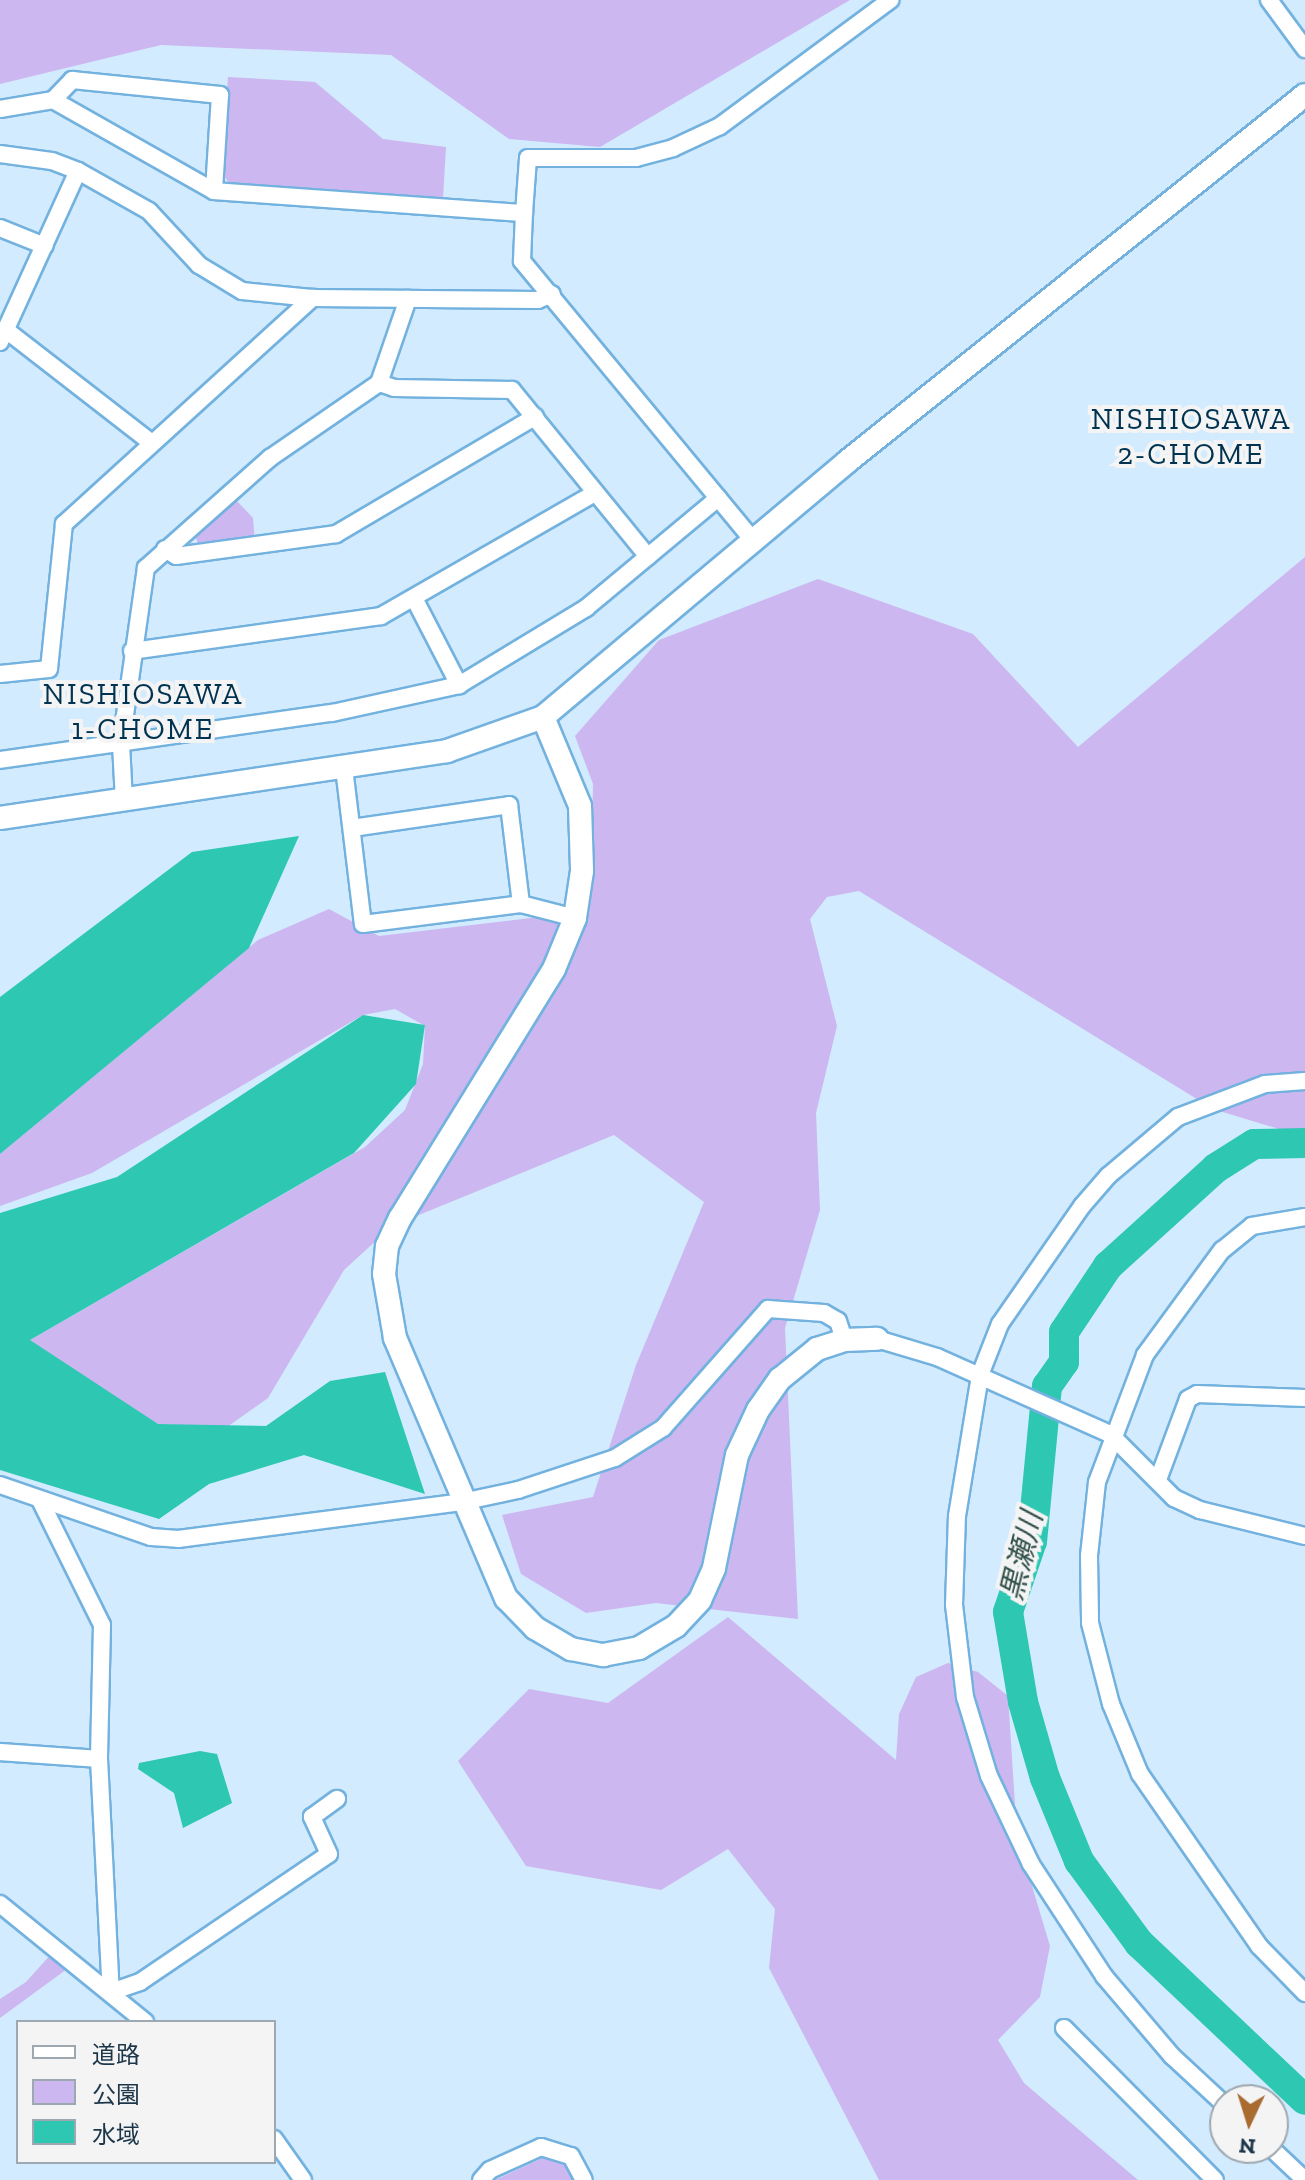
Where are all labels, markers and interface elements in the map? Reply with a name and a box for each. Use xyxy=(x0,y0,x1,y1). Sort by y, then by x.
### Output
district label: NISHIOSAWA 2-CHOME xyxy=(1091,401,1291,472)
district label: NISHIOSAWA 1-CHOME xyxy=(43,676,243,746)
water label: 黒瀬川 xyxy=(994,1508,1050,1604)
legend xyxy=(16,2020,276,2164)
text: 道路 xyxy=(92,2040,140,2069)
text: 公園 xyxy=(92,2080,140,2109)
north arrow xyxy=(1209,2084,1289,2164)
text: 水域 xyxy=(92,2120,140,2149)
text: N xyxy=(1238,2132,1257,2160)

